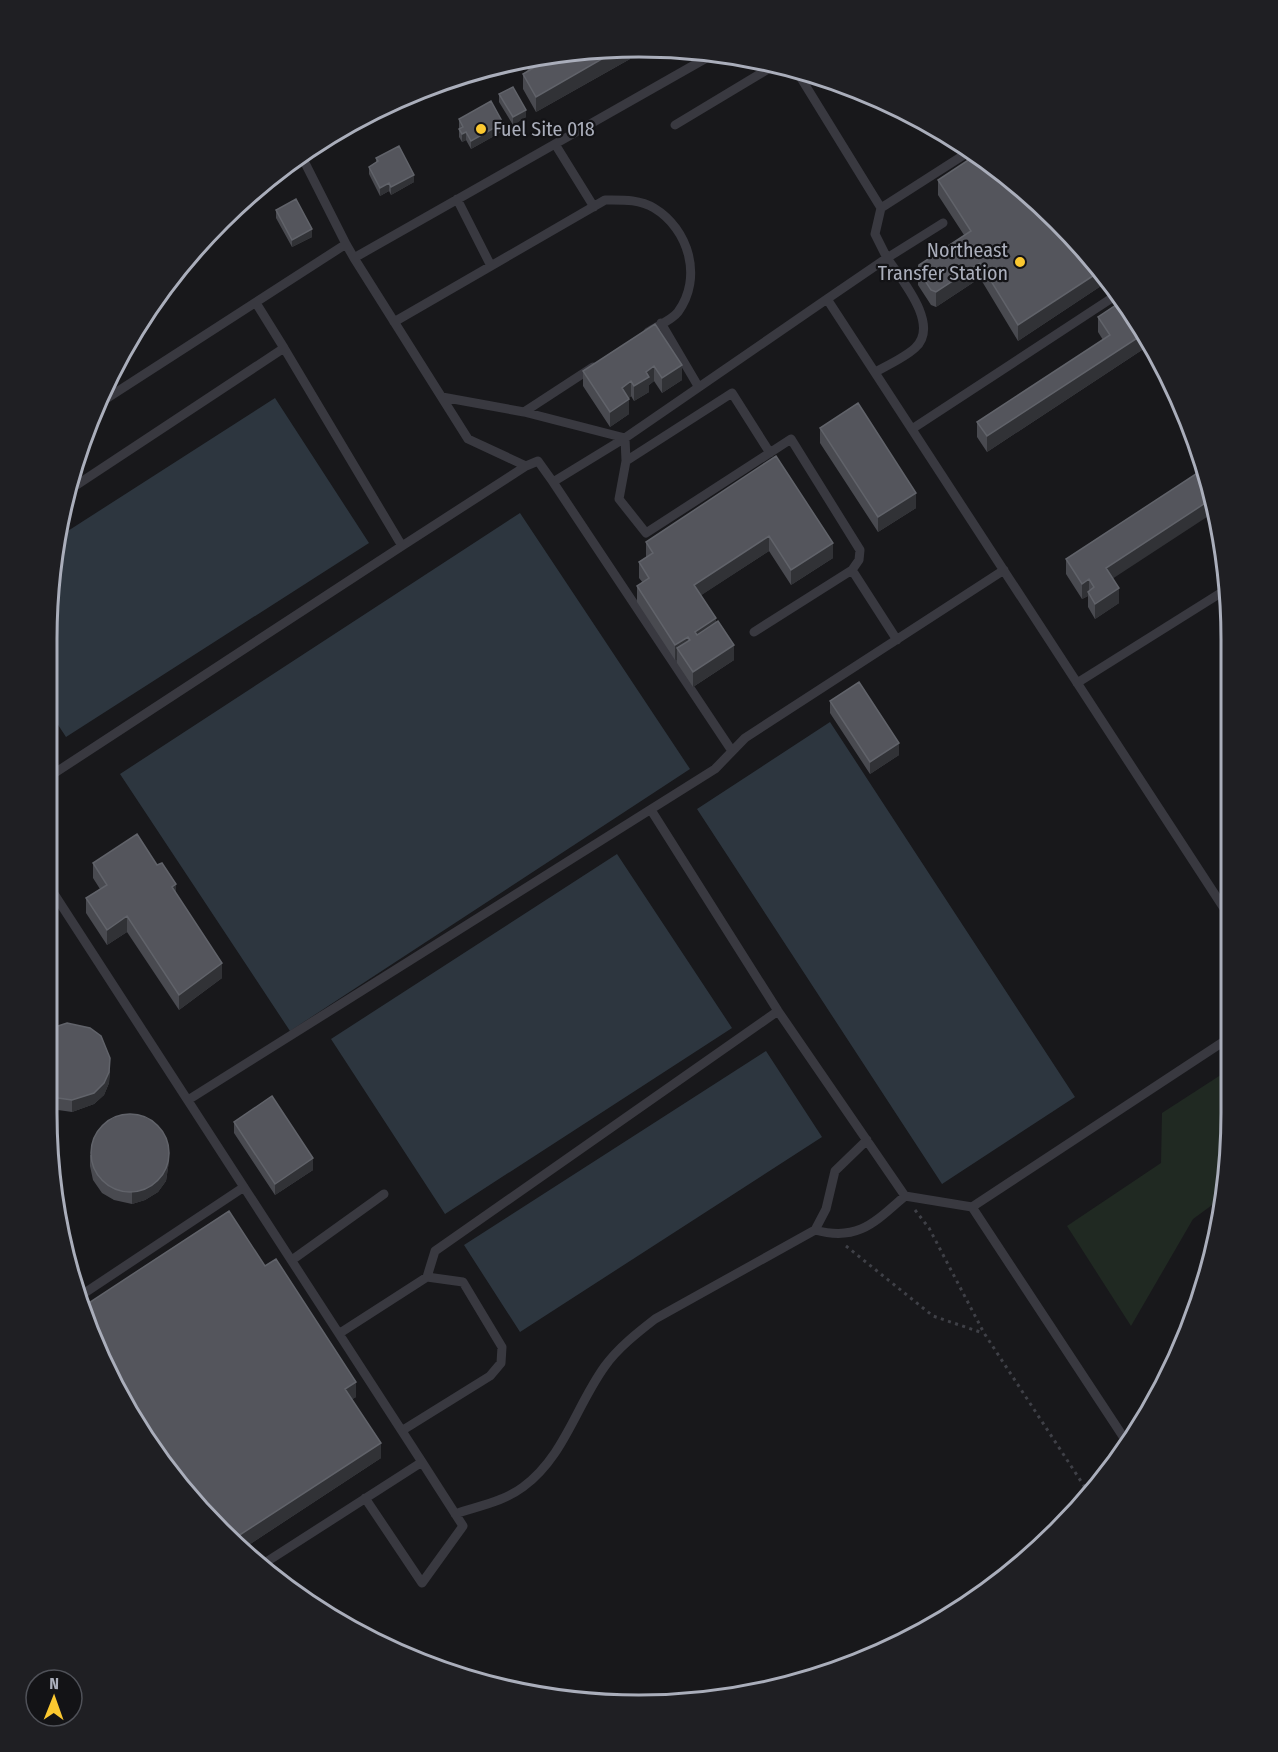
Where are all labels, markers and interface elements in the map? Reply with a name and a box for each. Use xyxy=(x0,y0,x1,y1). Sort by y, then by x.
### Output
place label: Fuel Site 018 xyxy=(493,117,595,141)
marker: Fuel Site 018 xyxy=(474,122,488,136)
place label: Northeast Transfer Station xyxy=(878,238,1008,285)
marker: Northeast Transfer Station xyxy=(1013,255,1027,269)
north arrow xyxy=(24,1668,84,1728)
text: N xyxy=(49,1674,59,1693)

